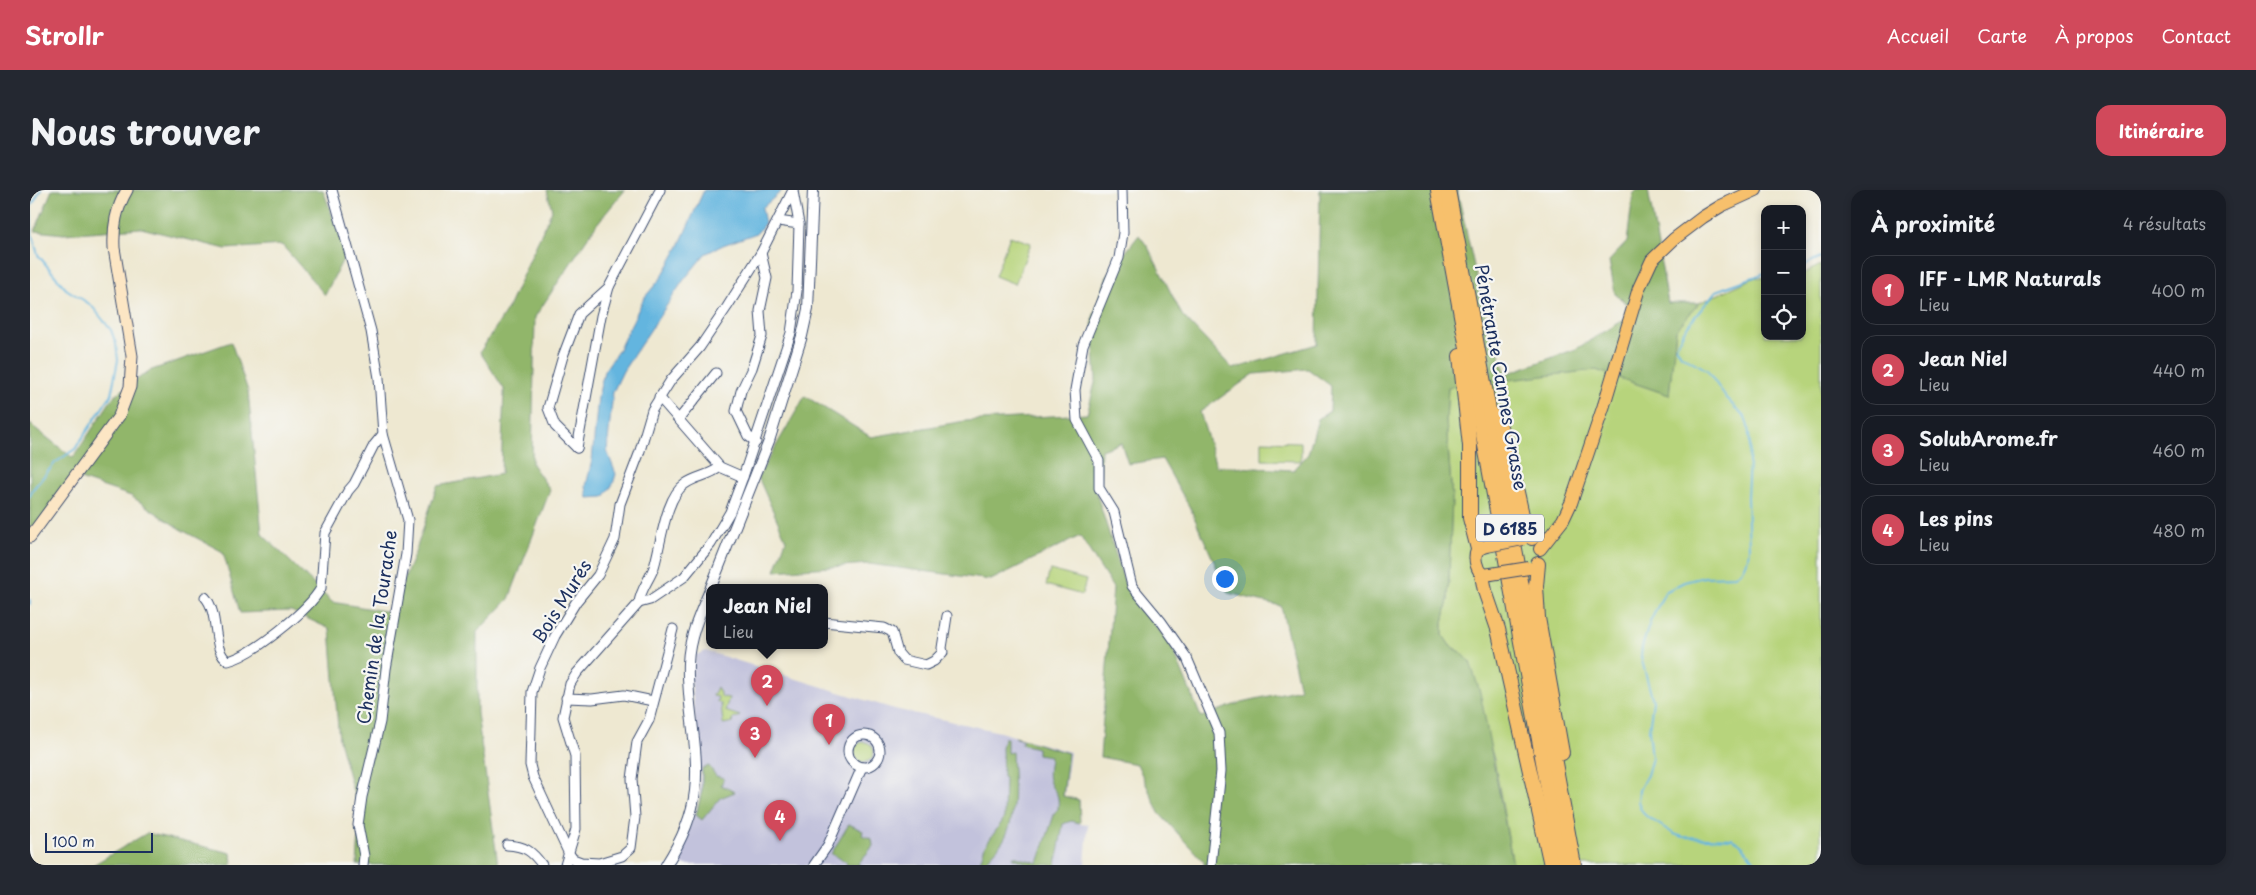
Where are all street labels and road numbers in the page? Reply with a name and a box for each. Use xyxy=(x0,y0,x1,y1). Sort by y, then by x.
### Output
street label: Pénétrante Cannes Grasse xyxy=(1469,262,1535,492)
road number: D 6185 xyxy=(1476,514,1544,542)
street label: Chemin de la Tourache xyxy=(349,528,403,726)
street label: Bois Murés xyxy=(525,554,597,648)

